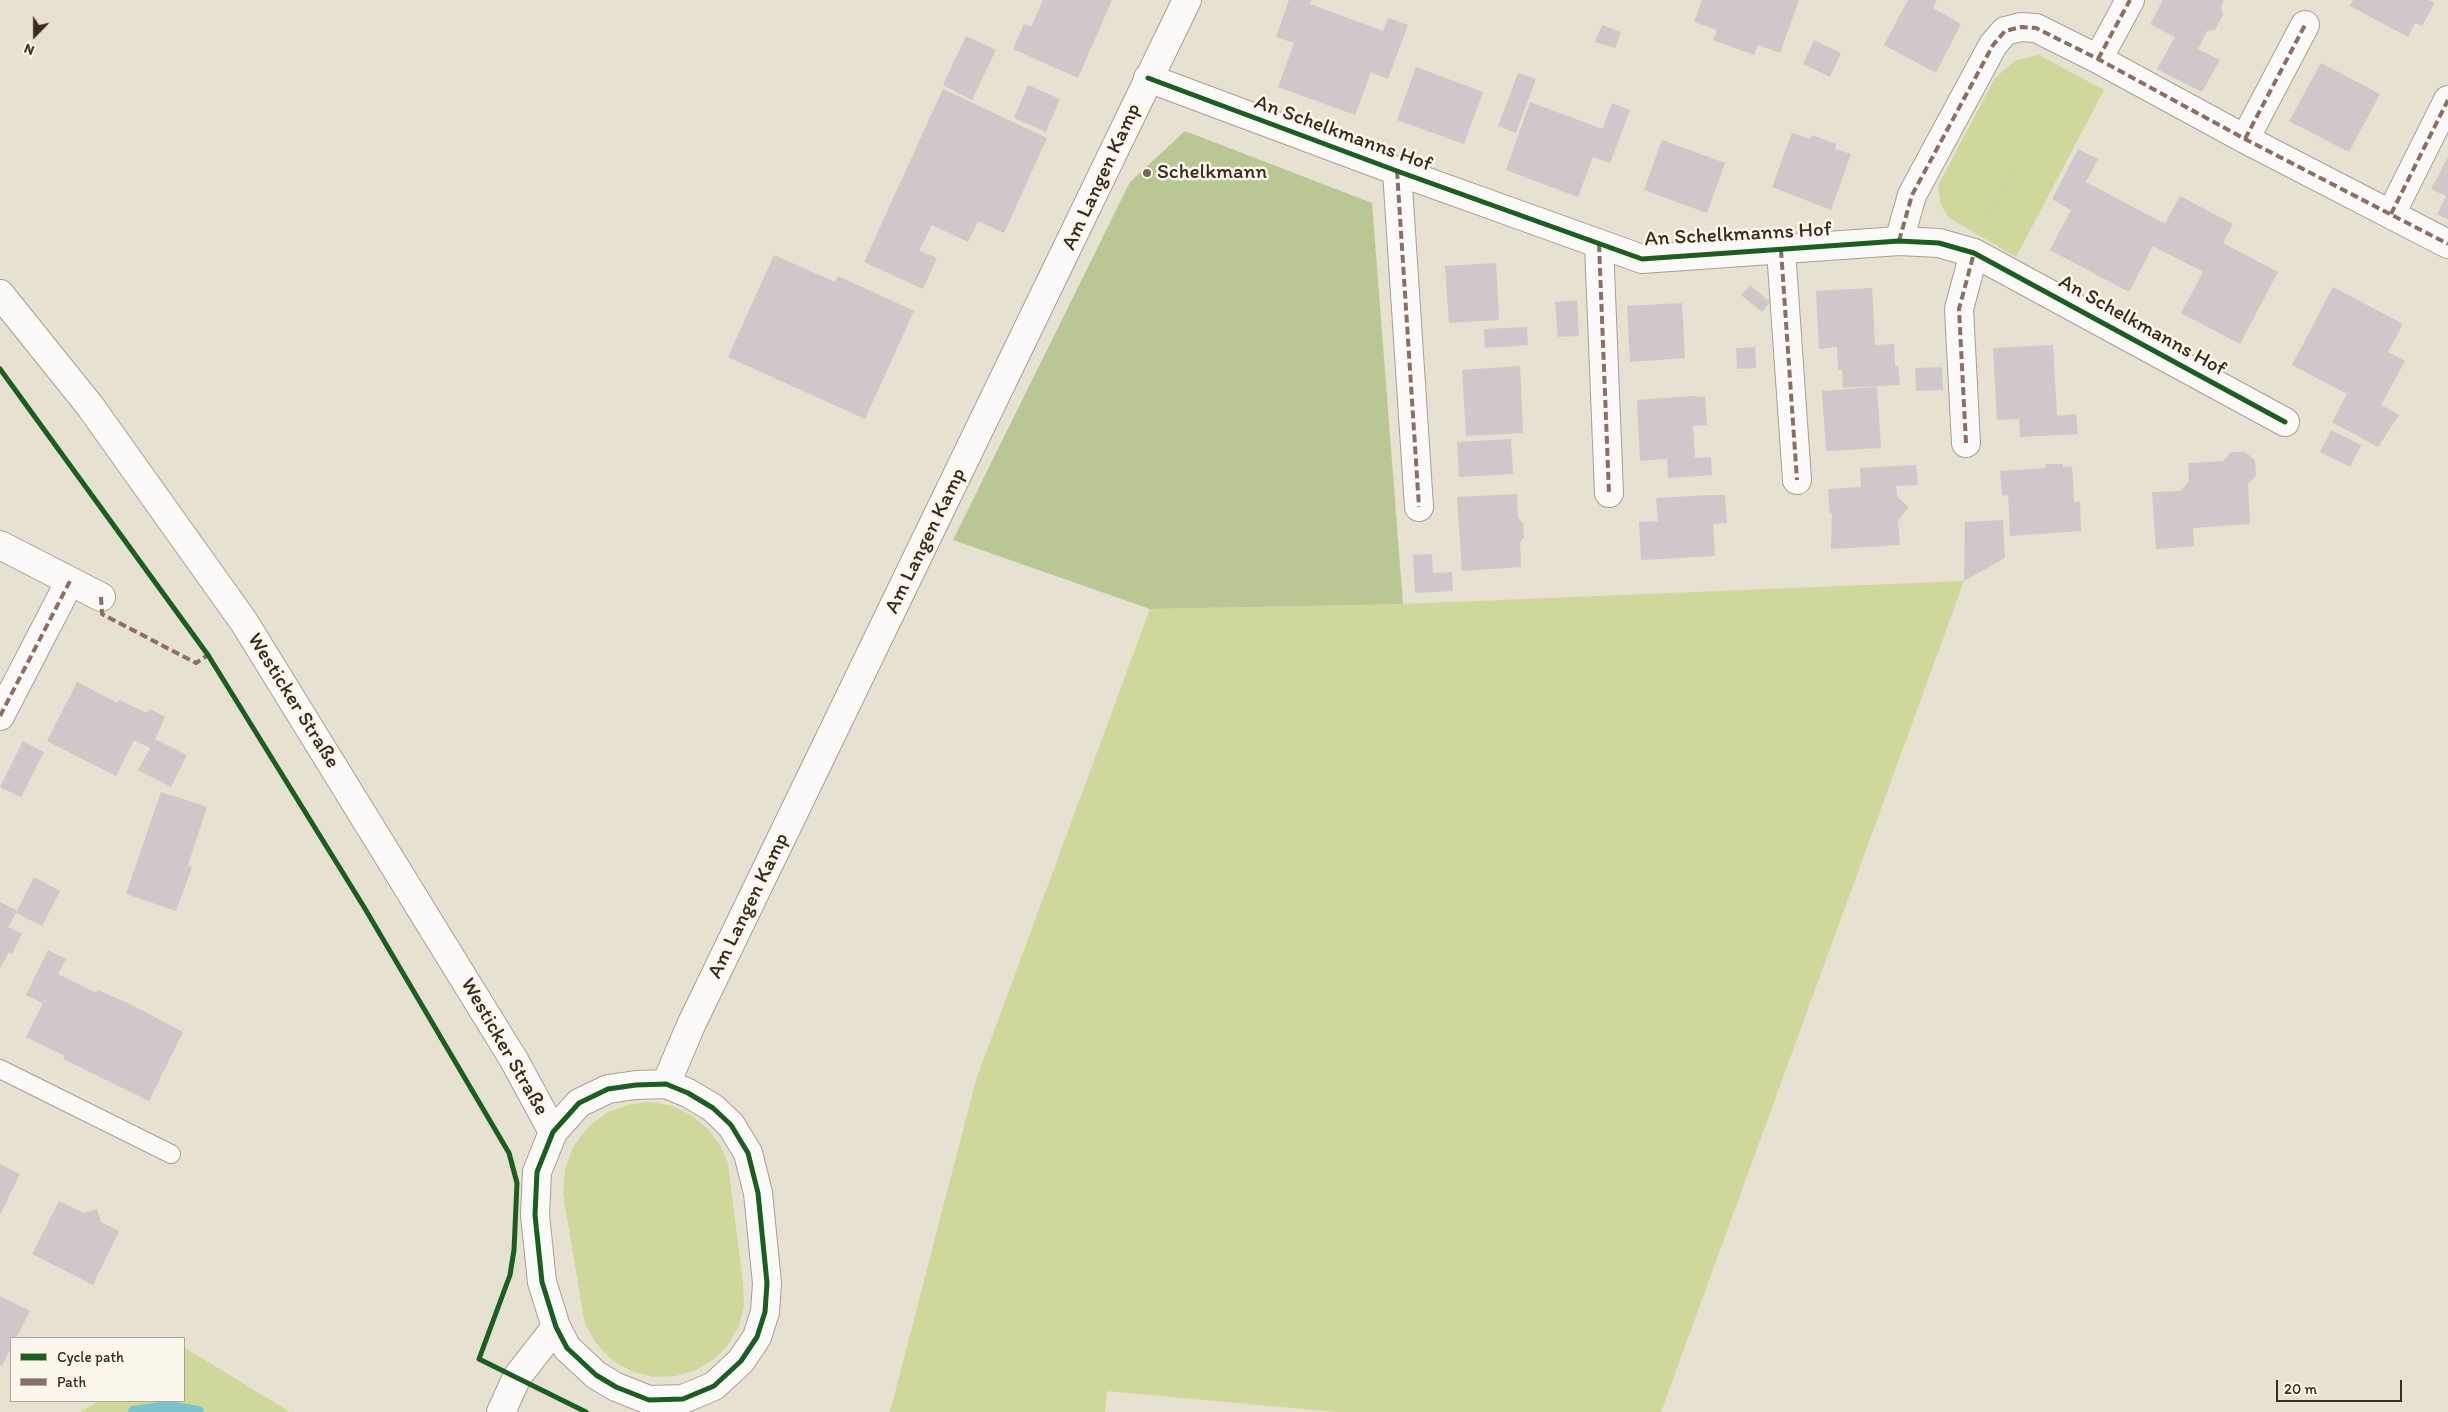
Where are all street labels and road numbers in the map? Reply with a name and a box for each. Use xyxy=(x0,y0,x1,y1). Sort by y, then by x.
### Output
street label: An Schelkmanns Hof xyxy=(1251,90,1435,178)
street label: Am Langen Kamp xyxy=(1057,100,1147,254)
street label: An Schelkmanns Hof xyxy=(1644,218,1832,252)
street label: An Schelkmanns Hof xyxy=(2054,270,2230,382)
street label: Am Langen Kamp xyxy=(880,464,972,618)
street label: Westicker Straße xyxy=(241,629,345,773)
street label: Am Langen Kamp xyxy=(703,829,795,983)
street label: Westicker Straße xyxy=(454,974,554,1120)

